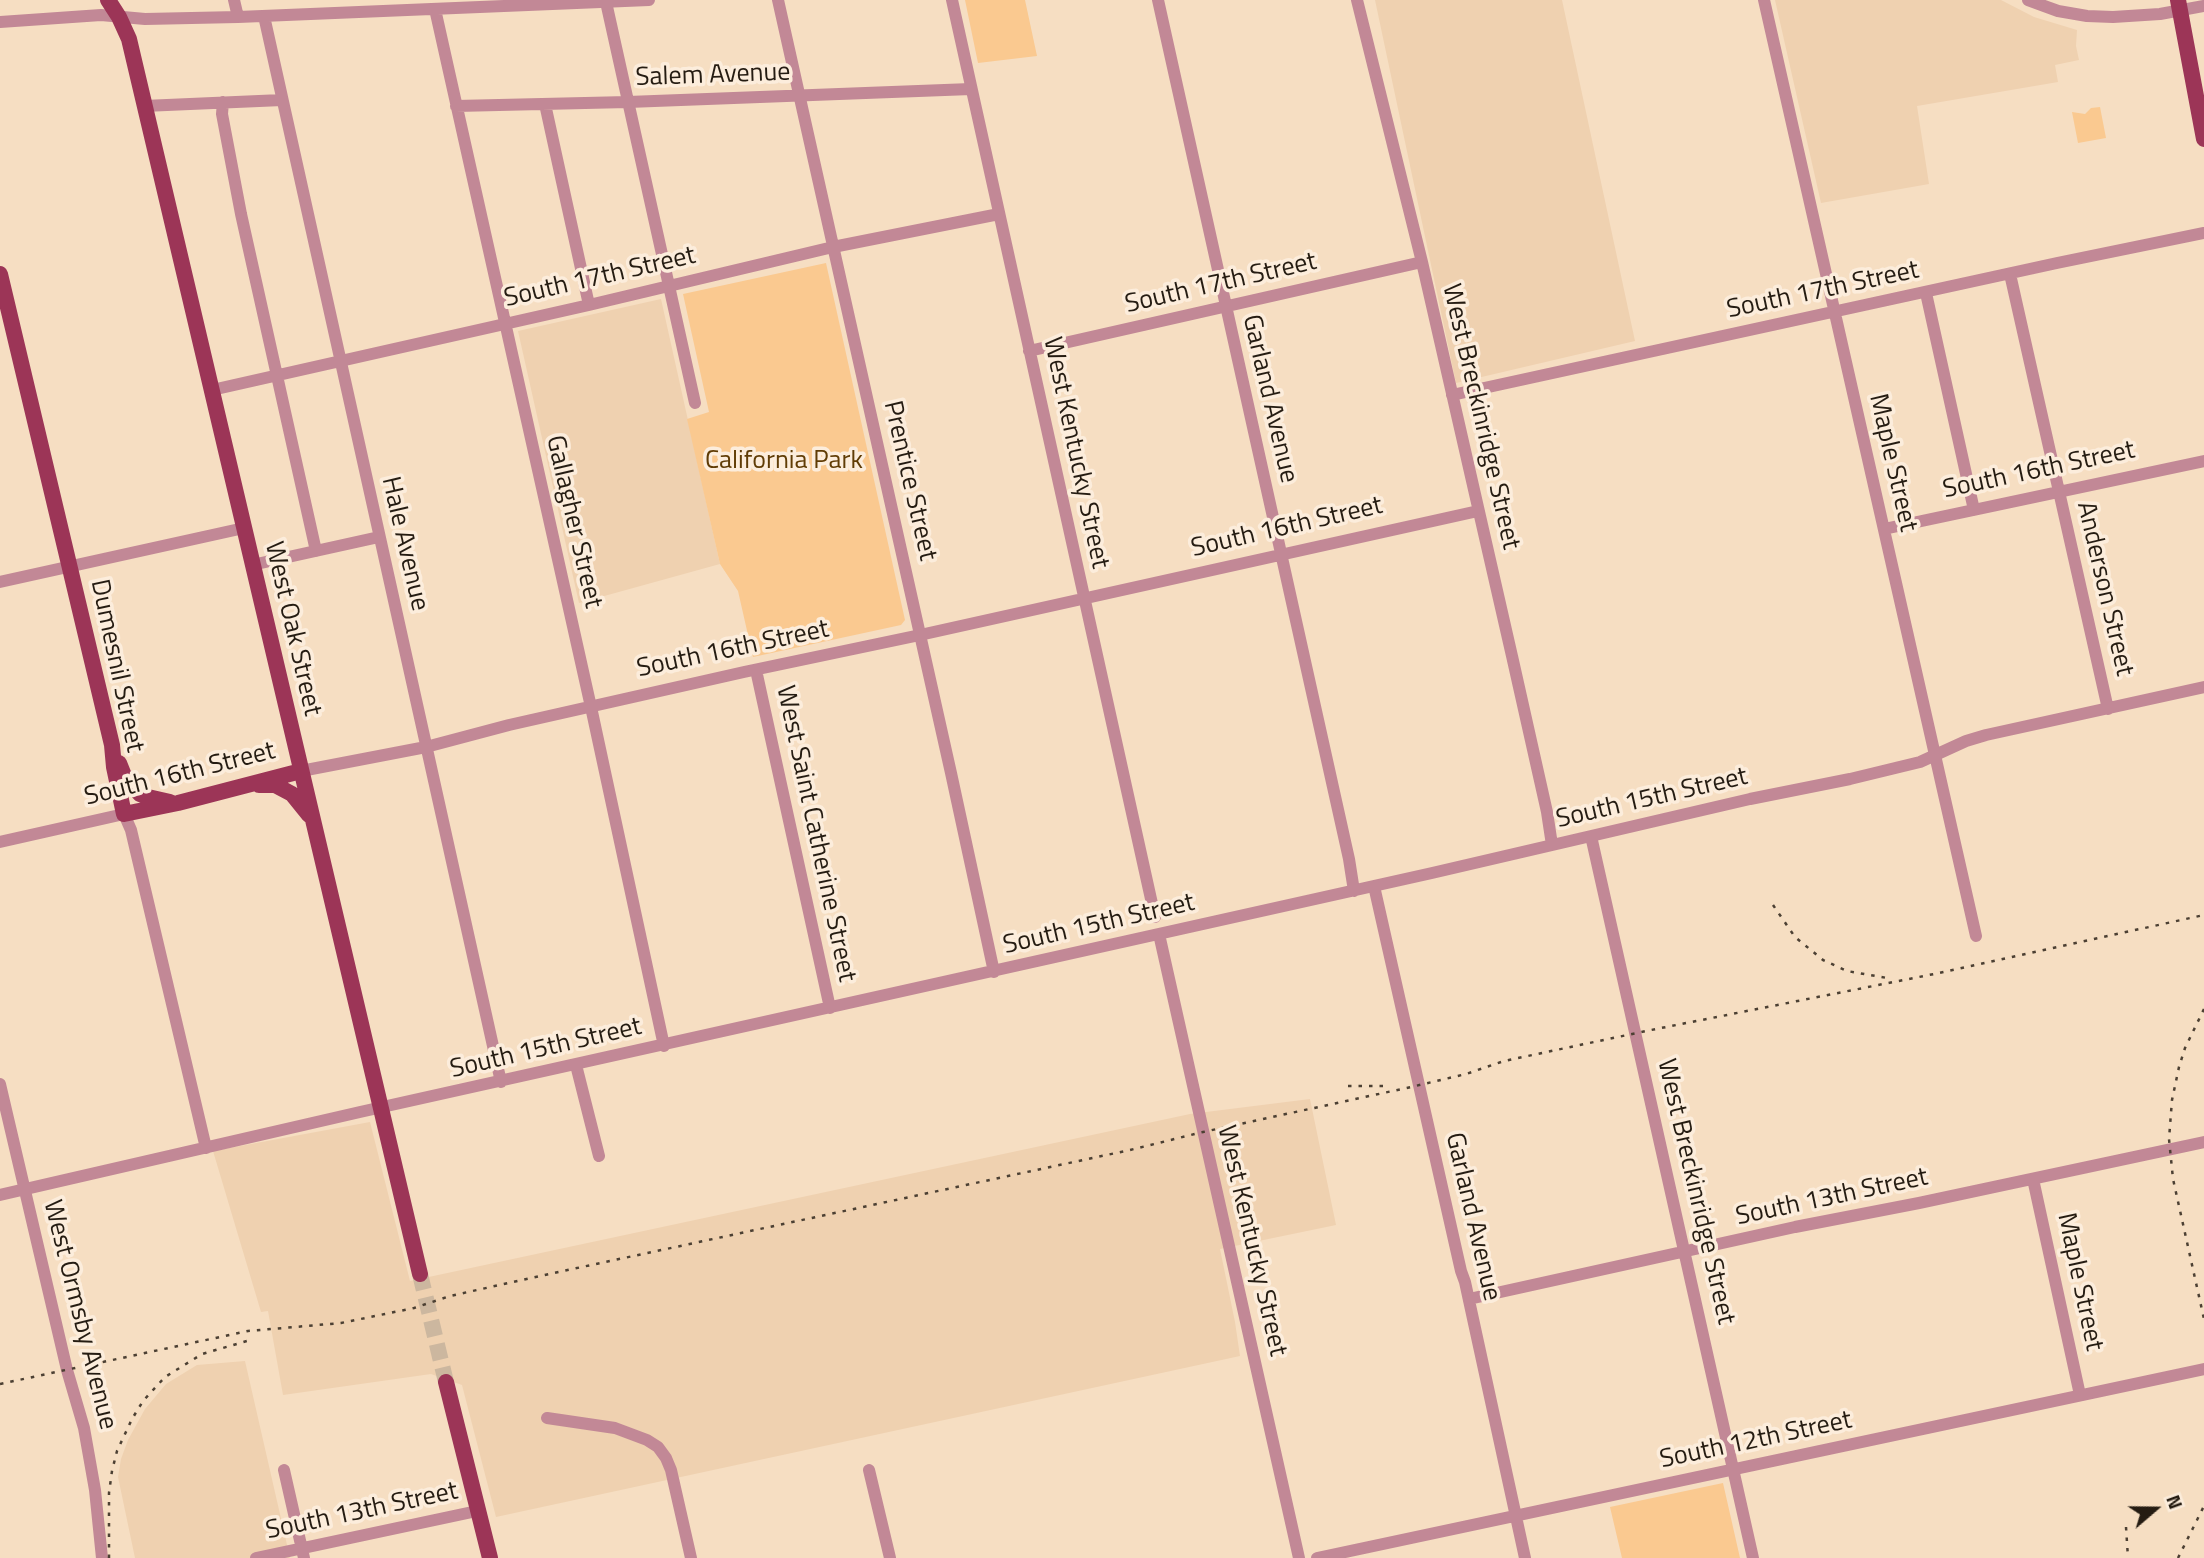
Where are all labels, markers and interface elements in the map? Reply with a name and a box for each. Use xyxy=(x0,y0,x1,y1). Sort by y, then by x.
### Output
street label: Salem Avenue xyxy=(635,58,791,94)
street label: South 17th Street xyxy=(501,241,699,315)
street label: South 17th Street xyxy=(1122,247,1320,321)
street label: South 17th Street xyxy=(1724,255,1922,327)
street label: West Breckinridge Street xyxy=(1434,281,1526,553)
street label: Garland Avenue xyxy=(1234,312,1304,486)
street label: West Kentucky Street xyxy=(1035,334,1115,572)
street label: Maple Street xyxy=(1861,391,1923,535)
street label: Prentice Street xyxy=(875,398,943,564)
street label: Gallagher Street xyxy=(538,433,608,611)
street label: South 16th Street xyxy=(1940,435,2138,507)
park label: California Park xyxy=(705,446,863,478)
street label: Hale Avenue xyxy=(373,474,435,614)
street label: South 16th Street xyxy=(1188,491,1386,565)
street label: Anderson Street xyxy=(2069,499,2139,679)
street label: West Oak Street xyxy=(257,539,327,719)
street label: Dumesnil Street xyxy=(82,577,150,755)
street label: South 16th Street xyxy=(634,614,832,686)
street label: West Saint Catherine Street xyxy=(768,683,862,985)
street label: South 16th Street xyxy=(81,736,279,814)
street label: South 15th Street xyxy=(1553,762,1751,836)
street label: South 15th Street xyxy=(1000,888,1198,962)
street label: South 15th Street xyxy=(447,1012,645,1086)
street label: West Breckinridge Street xyxy=(1649,1056,1741,1328)
street label: West Kentucky Street xyxy=(1209,1123,1293,1359)
street label: Garland Avenue xyxy=(1437,1130,1507,1304)
street label: South 13th Street xyxy=(1733,1162,1931,1234)
street label: West Ormsby Avenue xyxy=(35,1197,123,1433)
street label: Maple Street xyxy=(2049,1210,2109,1354)
street label: South 12th Street xyxy=(1657,1405,1855,1477)
north arrow xyxy=(2120,1474,2190,1544)
street label: South 13th Street xyxy=(263,1476,461,1548)
text: N xyxy=(2159,1490,2191,1513)

